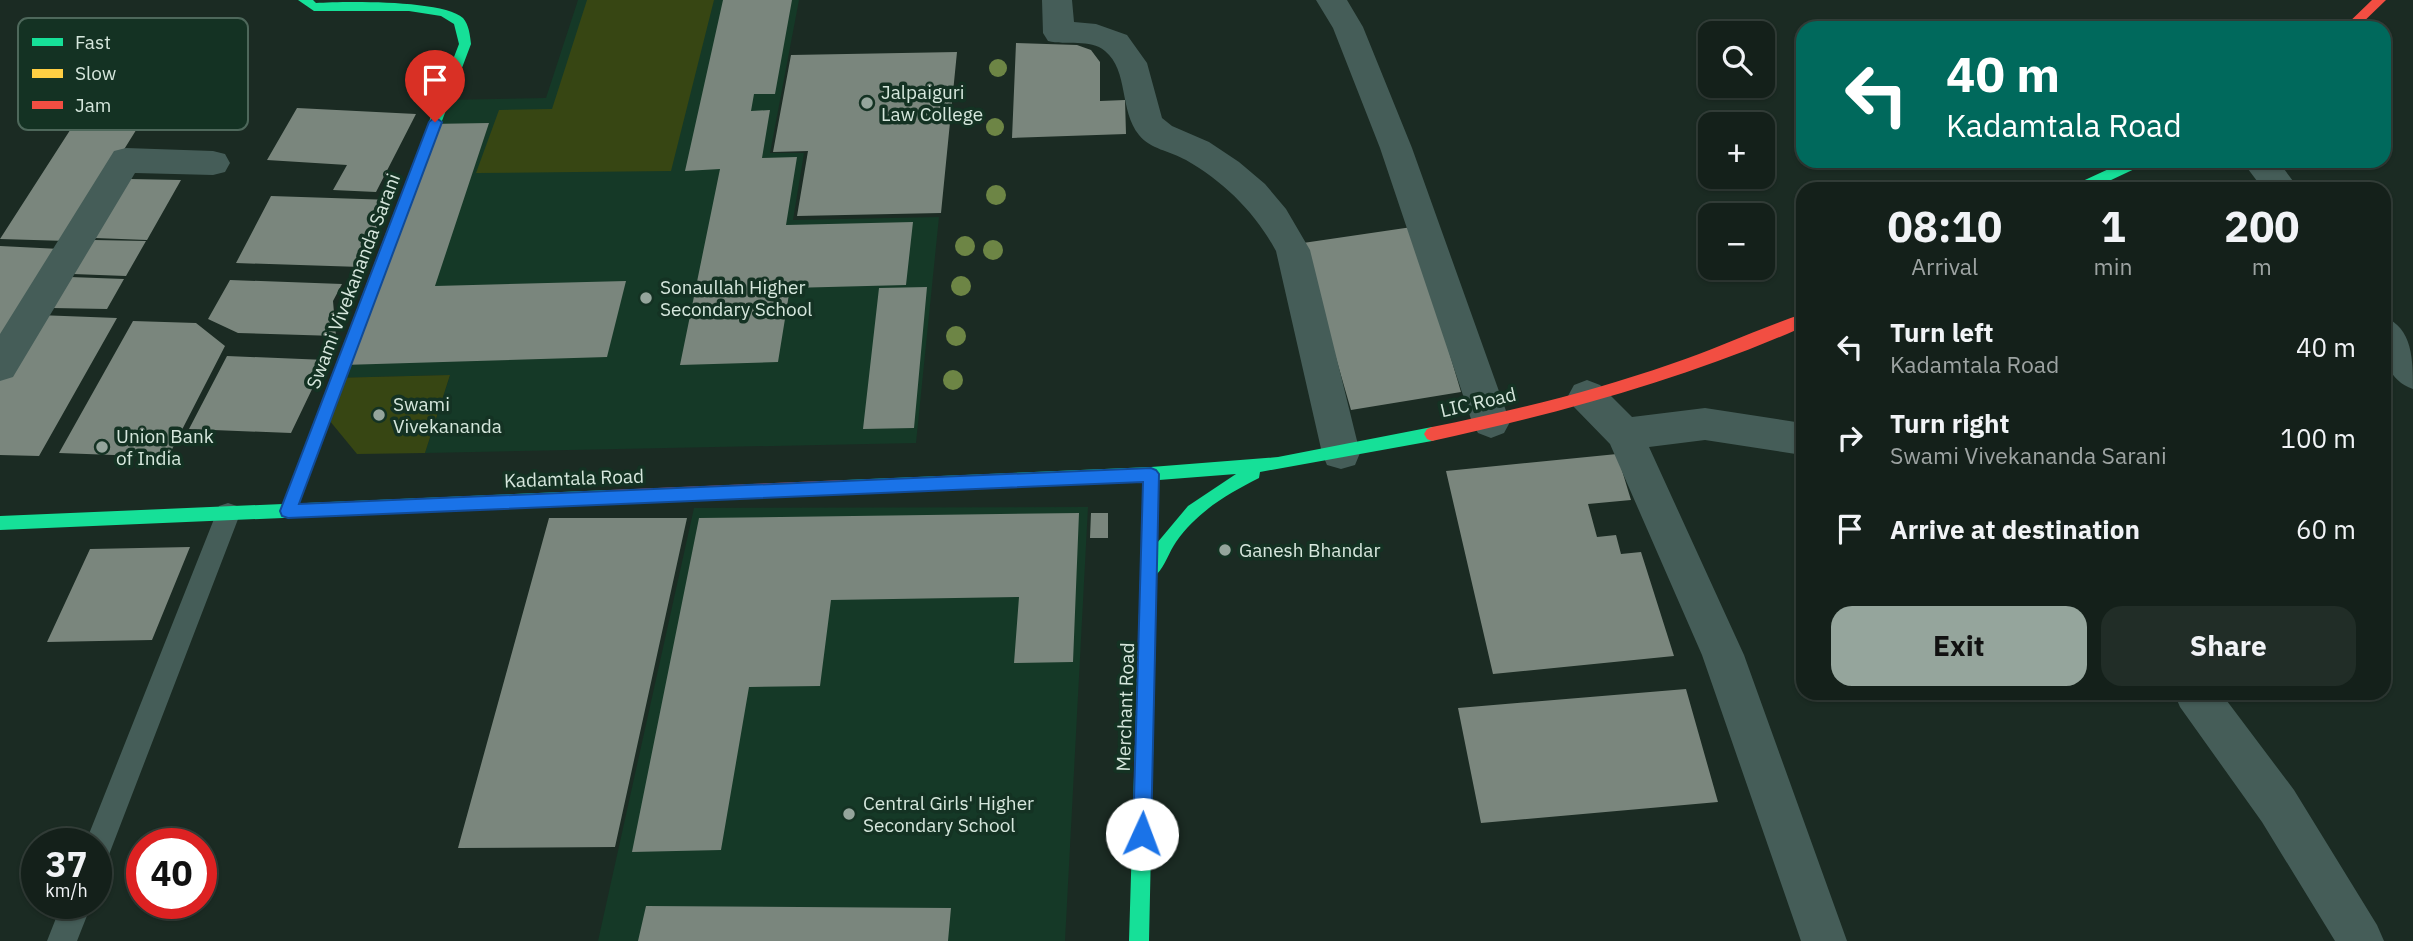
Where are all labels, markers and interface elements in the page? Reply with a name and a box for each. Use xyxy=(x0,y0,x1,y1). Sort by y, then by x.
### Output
legend xyxy=(18,18,248,130)
map controls xyxy=(1698,21,1775,280)
button: search xyxy=(1698,21,1775,98)
text: Fast xyxy=(75,30,111,54)
text: 40 m xyxy=(1946,42,2060,105)
icon: left xyxy=(1831,49,1922,140)
pin xyxy=(405,50,465,122)
text: Slow xyxy=(75,61,116,85)
icon: arrive xyxy=(416,61,454,99)
place label: Jalpaiguri Law College xyxy=(881,80,983,126)
text: Jam xyxy=(75,93,111,117)
marker: Jalpaiguri Law College xyxy=(859,95,875,111)
text: Kadamtala Road xyxy=(1946,104,2182,146)
button: + xyxy=(1698,112,1775,189)
street label: Swami Vivekananda Sarani xyxy=(301,170,405,392)
text: 08:10 xyxy=(1887,199,2002,254)
text: 1 xyxy=(2100,199,2126,254)
text: 200 xyxy=(2224,199,2300,254)
button: − xyxy=(1698,203,1775,280)
text: Arrival xyxy=(1911,251,1978,281)
text: min xyxy=(2094,251,2132,281)
text: m xyxy=(2252,251,2272,281)
place label: Sonaullah Higher Secondary School xyxy=(660,275,812,321)
marker: Sonaullah Higher Secondary School xyxy=(638,290,654,306)
text: Turn left xyxy=(1890,315,1993,349)
icon: left xyxy=(1831,328,1869,366)
text: 40 m xyxy=(2296,330,2356,364)
text: Kadamtala Road xyxy=(1890,349,2059,379)
street label: LIC Road xyxy=(1438,382,1518,422)
place label: Swami Vivekananda xyxy=(393,392,502,438)
text: Turn right xyxy=(1890,406,2009,440)
marker: Swami Vivekananda xyxy=(371,407,387,423)
icon: right xyxy=(1831,419,1869,457)
text: 100 m xyxy=(2280,421,2356,455)
place label: Union Bank of India xyxy=(116,424,214,470)
marker: Union Bank of India xyxy=(94,439,110,455)
text: Swami Vivekananda Sarani xyxy=(1890,440,2167,470)
street label: Kadamtala Road xyxy=(504,464,644,492)
icon: arrive xyxy=(1831,510,1869,548)
text: Arrive at destination xyxy=(1890,512,2140,546)
text: 60 m xyxy=(2296,512,2356,546)
place label: Ganesh Bhandar xyxy=(1239,538,1380,562)
marker: Ganesh Bhandar xyxy=(1217,542,1233,558)
button: Exit xyxy=(1831,606,2087,686)
button: Share xyxy=(2101,606,2356,686)
street label: Merchant Road xyxy=(1111,642,1139,772)
place label: Central Girls' Higher Secondary School xyxy=(863,791,1034,837)
position arrow xyxy=(1105,797,1179,871)
marker: Central Girls' Higher Secondary School xyxy=(841,806,857,822)
speed limit sign: 40 xyxy=(126,828,217,919)
text: 37 xyxy=(45,841,88,887)
text: km/h xyxy=(45,879,88,902)

